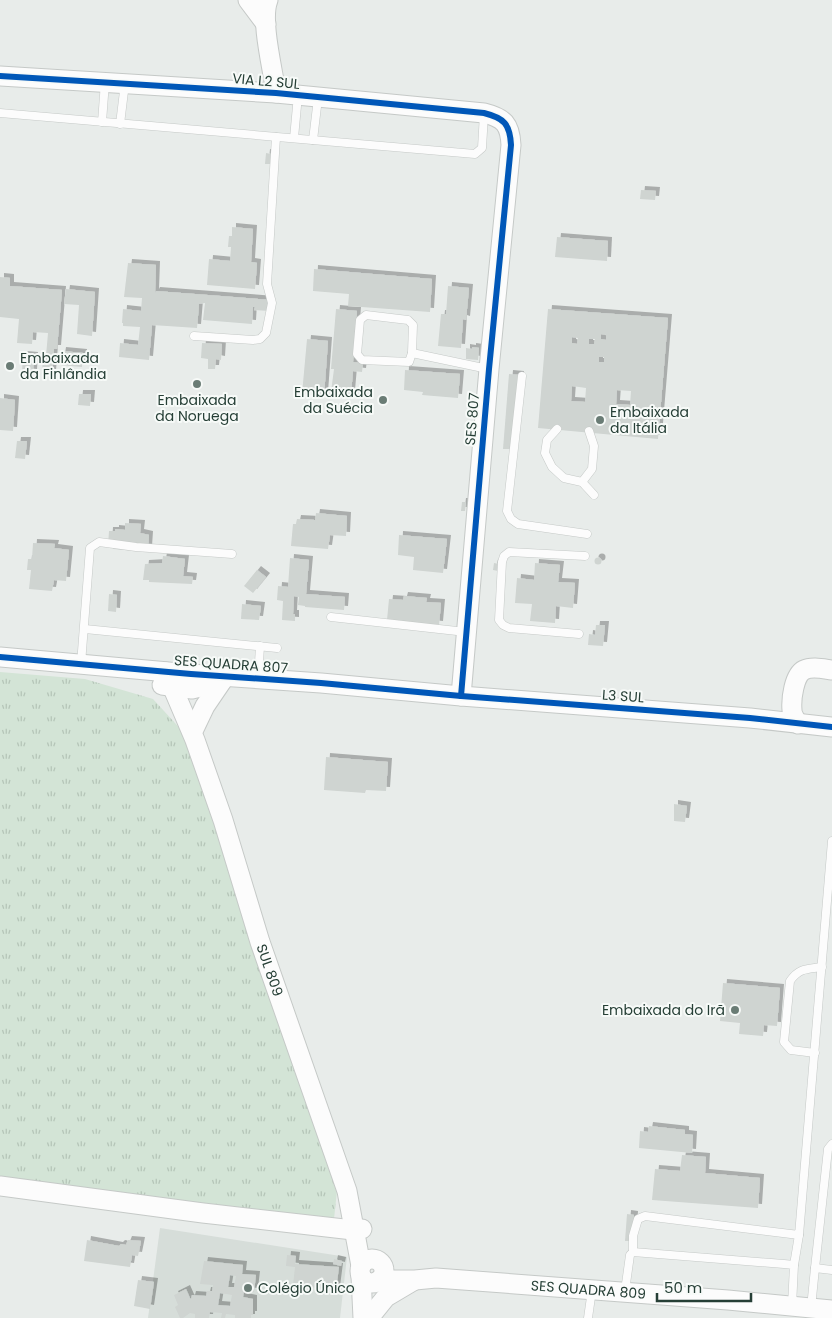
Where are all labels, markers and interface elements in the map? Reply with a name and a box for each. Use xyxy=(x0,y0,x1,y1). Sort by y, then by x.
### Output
street label: VIA L2 SUL xyxy=(231,68,301,94)
place label: Embaixada da Finlândia xyxy=(20,348,106,384)
marker: Embaixada da Finlândia xyxy=(4,360,16,372)
marker: Embaixada da Noruega xyxy=(191,378,203,390)
place label: Embaixada da Suécia xyxy=(294,382,373,418)
place label: Embaixada da Noruega xyxy=(155,390,239,426)
street label: SES 807 xyxy=(460,392,484,446)
marker: Embaixada da Suécia xyxy=(377,394,389,406)
place label: Embaixada da Itália xyxy=(610,402,689,438)
marker: Embaixada da Itália xyxy=(594,414,606,426)
street label: SES QUADRA 807 xyxy=(173,650,289,678)
street label: L3 SUL xyxy=(601,685,645,707)
street label: SUL 809 xyxy=(252,941,288,999)
place label: Embaixada do Irã xyxy=(602,1000,725,1020)
marker: Embaixada do Irã xyxy=(729,1004,741,1016)
scale bar xyxy=(657,1270,751,1302)
street label: SES QUADRA 809 xyxy=(530,1275,647,1304)
text: 50 m xyxy=(664,1277,702,1298)
place label: Colégio Único xyxy=(258,1278,355,1298)
marker: Colégio Único xyxy=(242,1282,254,1294)

